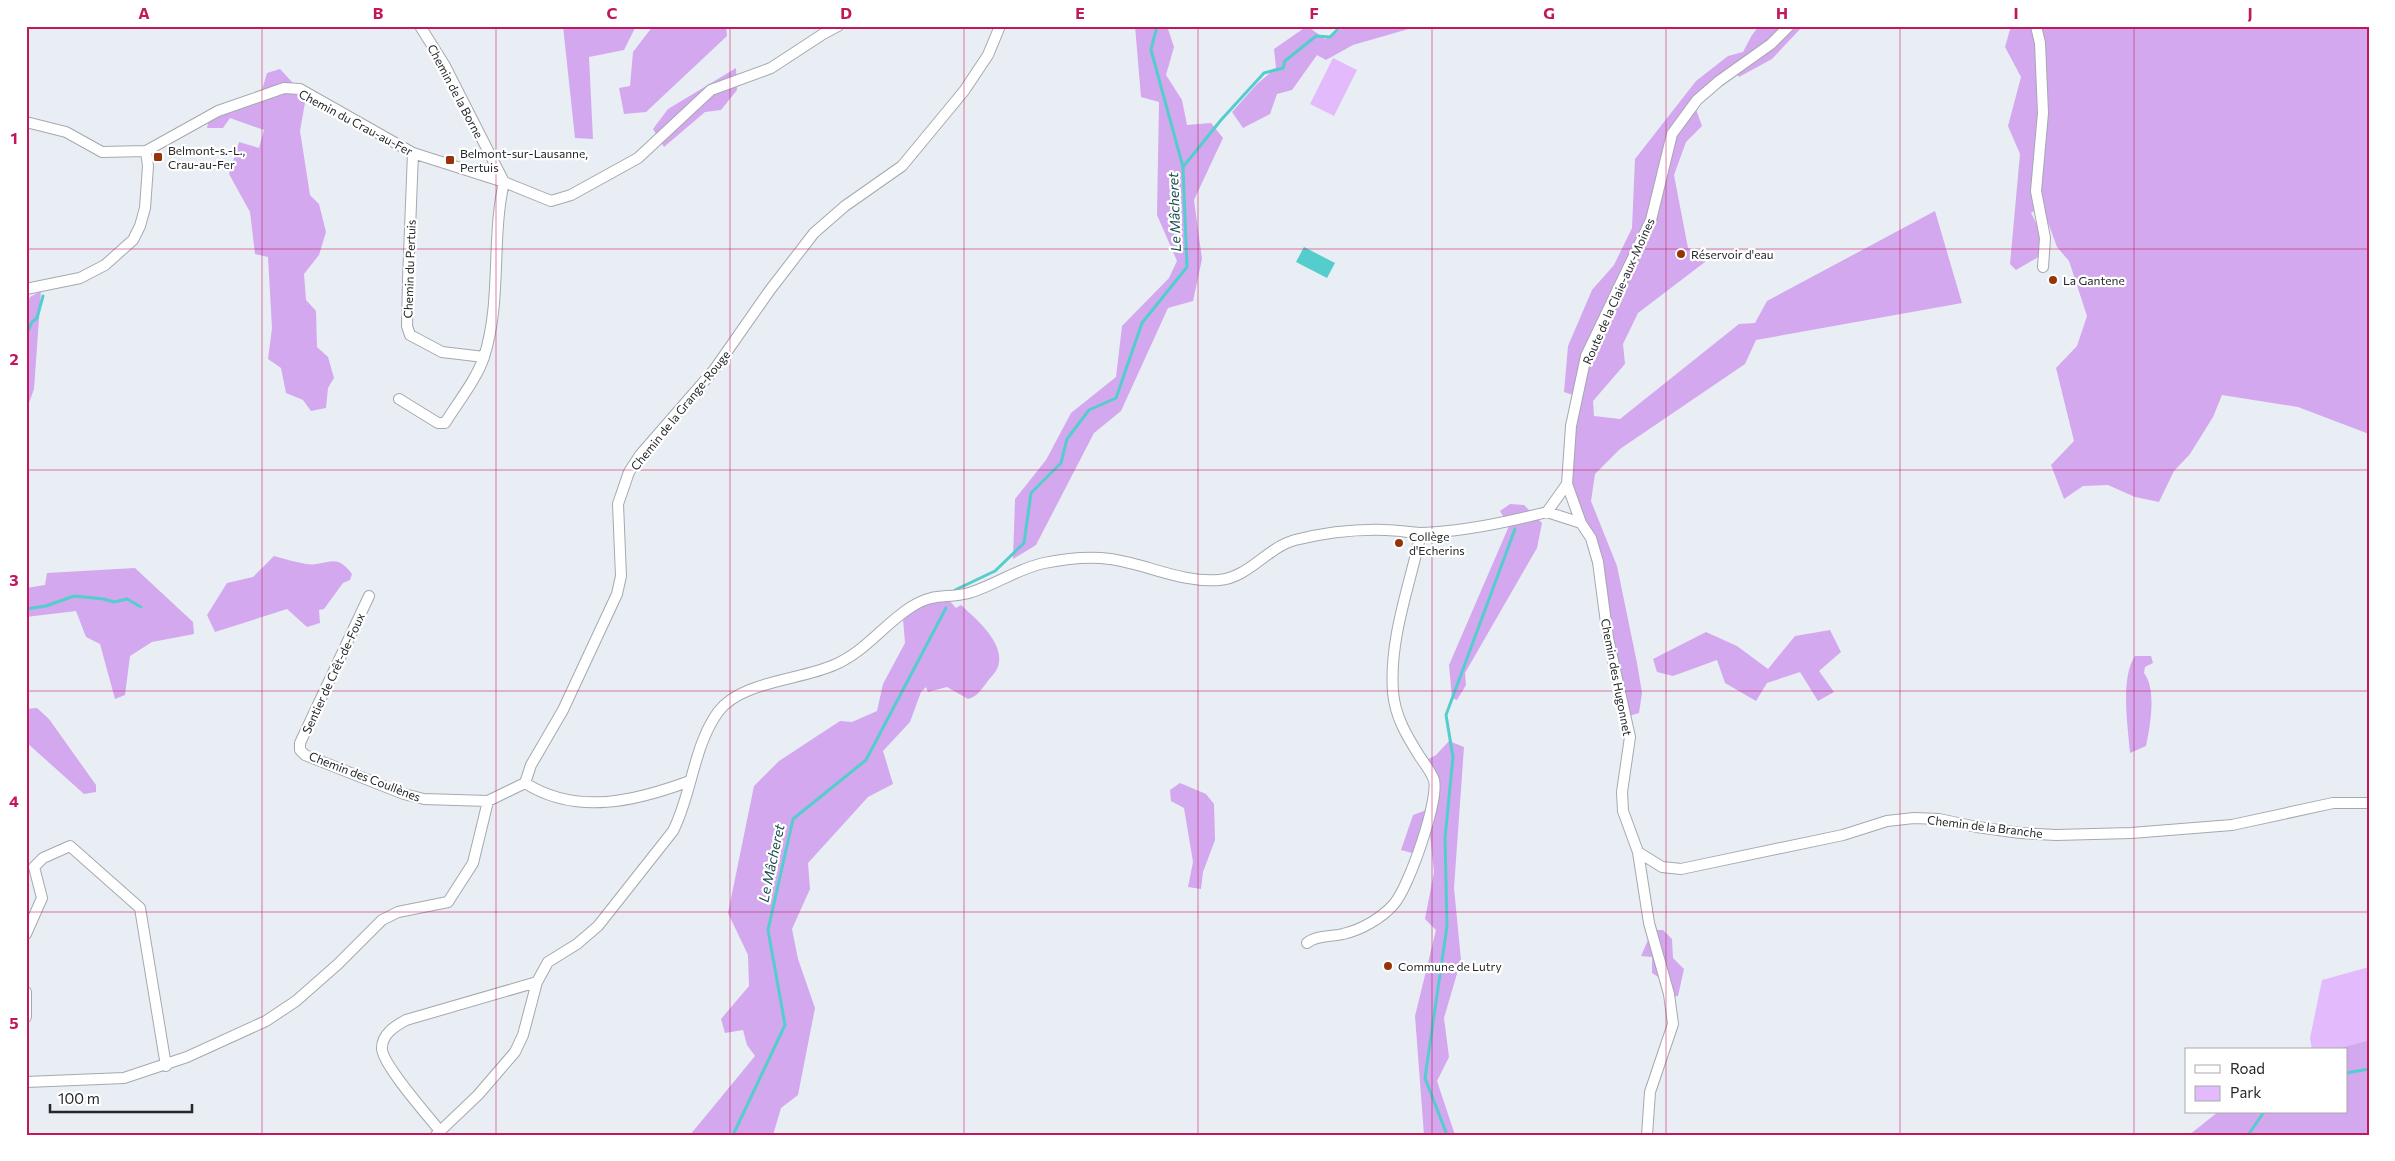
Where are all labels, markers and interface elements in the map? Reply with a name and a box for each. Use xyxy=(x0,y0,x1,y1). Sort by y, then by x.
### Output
text: A xyxy=(138,3,150,22)
text: B xyxy=(373,3,384,22)
text: C xyxy=(607,3,618,22)
text: D xyxy=(840,3,852,22)
text: E xyxy=(1075,3,1085,22)
text: F xyxy=(1309,3,1319,22)
text: G xyxy=(1543,3,1555,22)
text: H xyxy=(1776,3,1788,22)
text: I xyxy=(2013,3,2019,22)
text: J xyxy=(2247,3,2253,22)
street label: Chemin de la Borne xyxy=(425,42,487,140)
street label: Chemin du Crau-au-Fer xyxy=(297,86,415,158)
text: 1 xyxy=(10,128,18,147)
place label: Belmont-s.-L., Crau-au-Fer xyxy=(168,143,246,171)
place label: Belmont-sur-Lausanne, Pertuis xyxy=(460,146,588,174)
marker: Belmont-s.-L., Crau-au-Fer xyxy=(152,151,164,163)
marker: Belmont-sur-Lausanne, Pertuis xyxy=(444,154,456,166)
water label: Le Mâcheret xyxy=(1164,172,1184,252)
street label: Route de la Claie-aux-Moines xyxy=(1579,216,1657,366)
street label: Chemin du Pertuis xyxy=(400,219,418,319)
place label: Réservoir d'eau xyxy=(1691,247,1774,261)
marker: Réservoir d'eau xyxy=(1675,248,1687,260)
place label: La Gantene xyxy=(2063,273,2125,287)
marker: La Gantene xyxy=(2047,274,2059,286)
street label: Chemin de la Grange-Rouge xyxy=(627,347,733,473)
text: 2 xyxy=(9,349,19,368)
place label: Collège d'Echerins xyxy=(1409,529,1465,557)
marker: Collège d'Echerins xyxy=(1393,537,1405,549)
text: 3 xyxy=(9,570,19,589)
street label: Sentier de Crêt-de-Foux xyxy=(299,610,367,736)
street label: Chemin des Hugonnet xyxy=(1599,617,1635,737)
street label: Chemin des Coullènes xyxy=(307,748,423,804)
text: 4 xyxy=(9,791,19,810)
street label: Chemin de la Branche xyxy=(1927,812,2043,840)
water label: Le Mâcheret xyxy=(754,822,788,904)
place label: Commune de Lutry xyxy=(1398,959,1502,973)
marker: Commune de Lutry xyxy=(1382,960,1394,972)
text: 5 xyxy=(9,1013,19,1032)
legend xyxy=(2185,1048,2348,1114)
text: Road xyxy=(2230,1059,2265,1077)
scale bar xyxy=(50,1081,192,1113)
text: Park xyxy=(2230,1083,2261,1101)
text: 100 m xyxy=(58,1089,100,1107)

